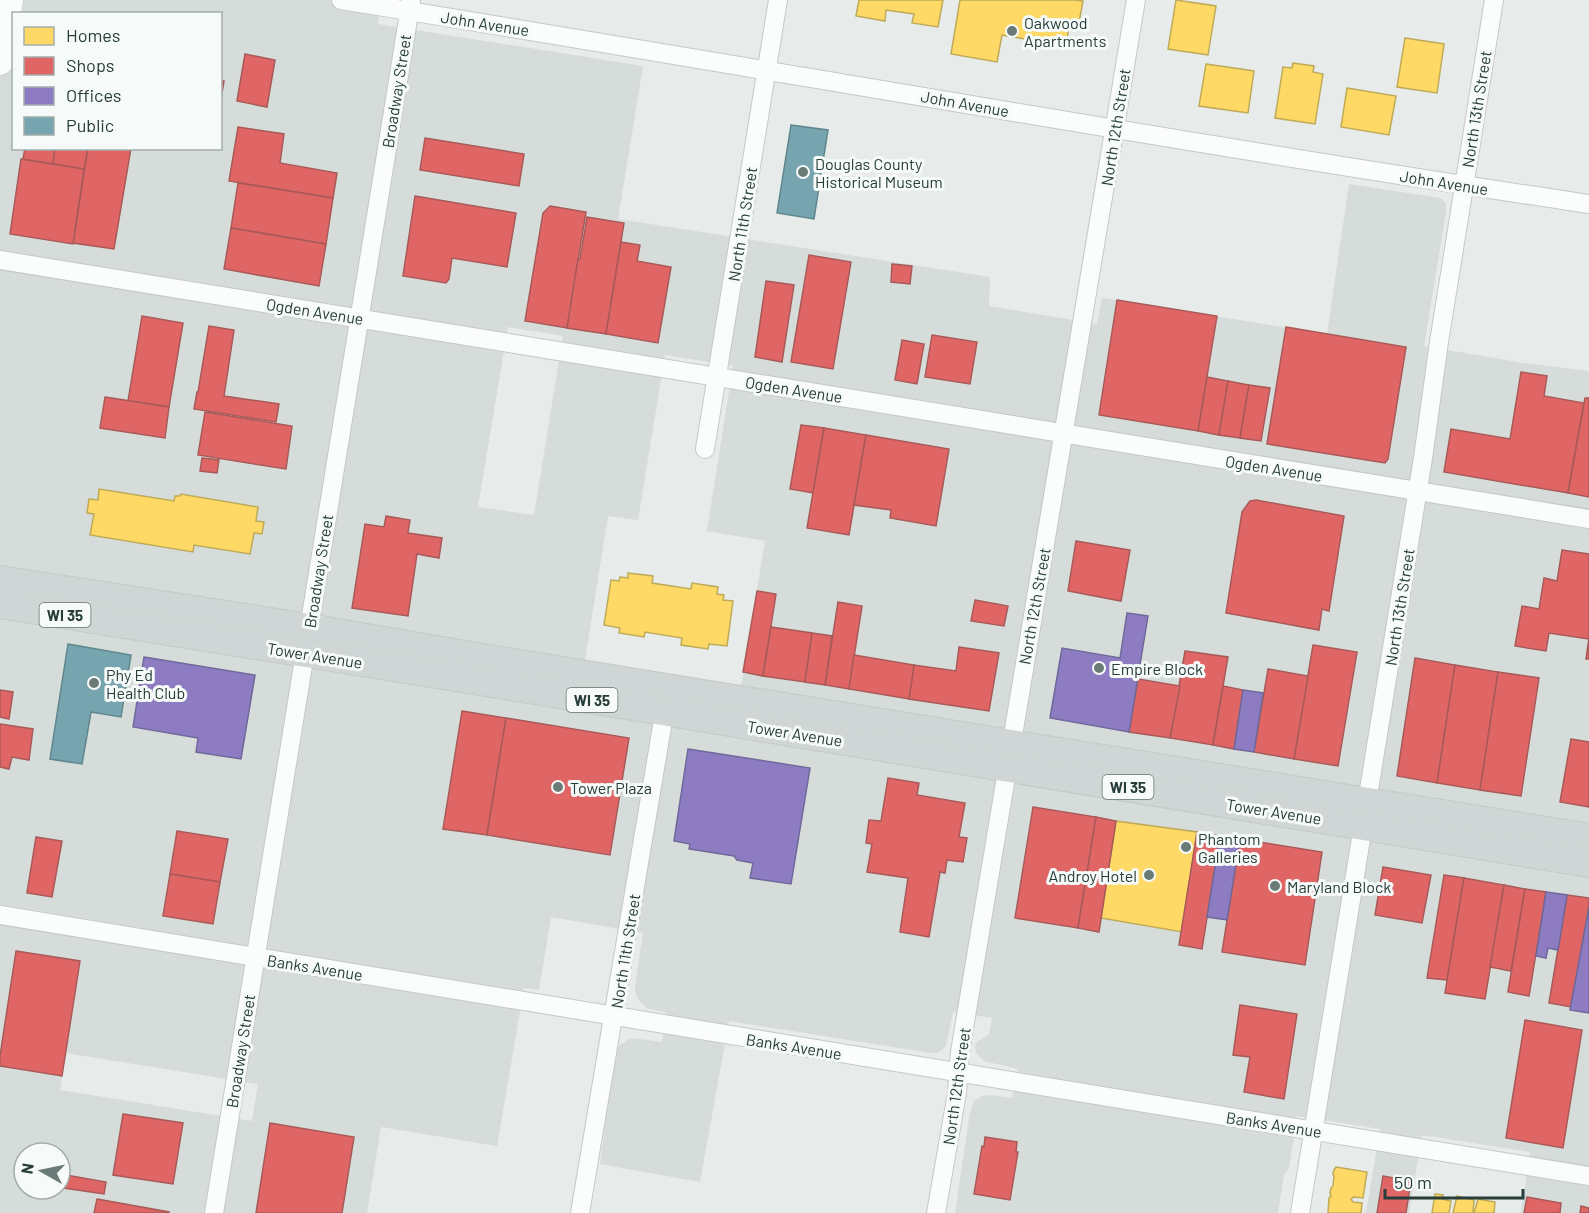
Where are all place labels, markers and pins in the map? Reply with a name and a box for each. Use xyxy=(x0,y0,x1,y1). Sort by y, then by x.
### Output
place label: Oakwood Apartments xyxy=(1024,13,1106,50)
marker: Oakwood Apartments xyxy=(1005,24,1019,38)
place label: Douglas County Historical Museum xyxy=(815,154,943,191)
marker: Douglas County Historical Museum xyxy=(796,165,810,179)
place label: Empire Block xyxy=(1111,659,1203,678)
marker: Empire Block xyxy=(1092,661,1106,675)
place label: Phy Ed Health Club xyxy=(106,665,185,702)
marker: Phy Ed Health Club xyxy=(87,676,101,690)
place label: Tower Plaza xyxy=(570,778,652,797)
marker: Tower Plaza xyxy=(551,780,565,794)
place label: Phantom Galleries xyxy=(1198,829,1260,866)
marker: Phantom Galleries xyxy=(1179,840,1193,854)
place label: Androy Hotel xyxy=(1048,866,1137,885)
marker: Androy Hotel xyxy=(1142,868,1156,882)
place label: Maryland Block xyxy=(1287,877,1391,896)
marker: Maryland Block xyxy=(1268,879,1282,893)

